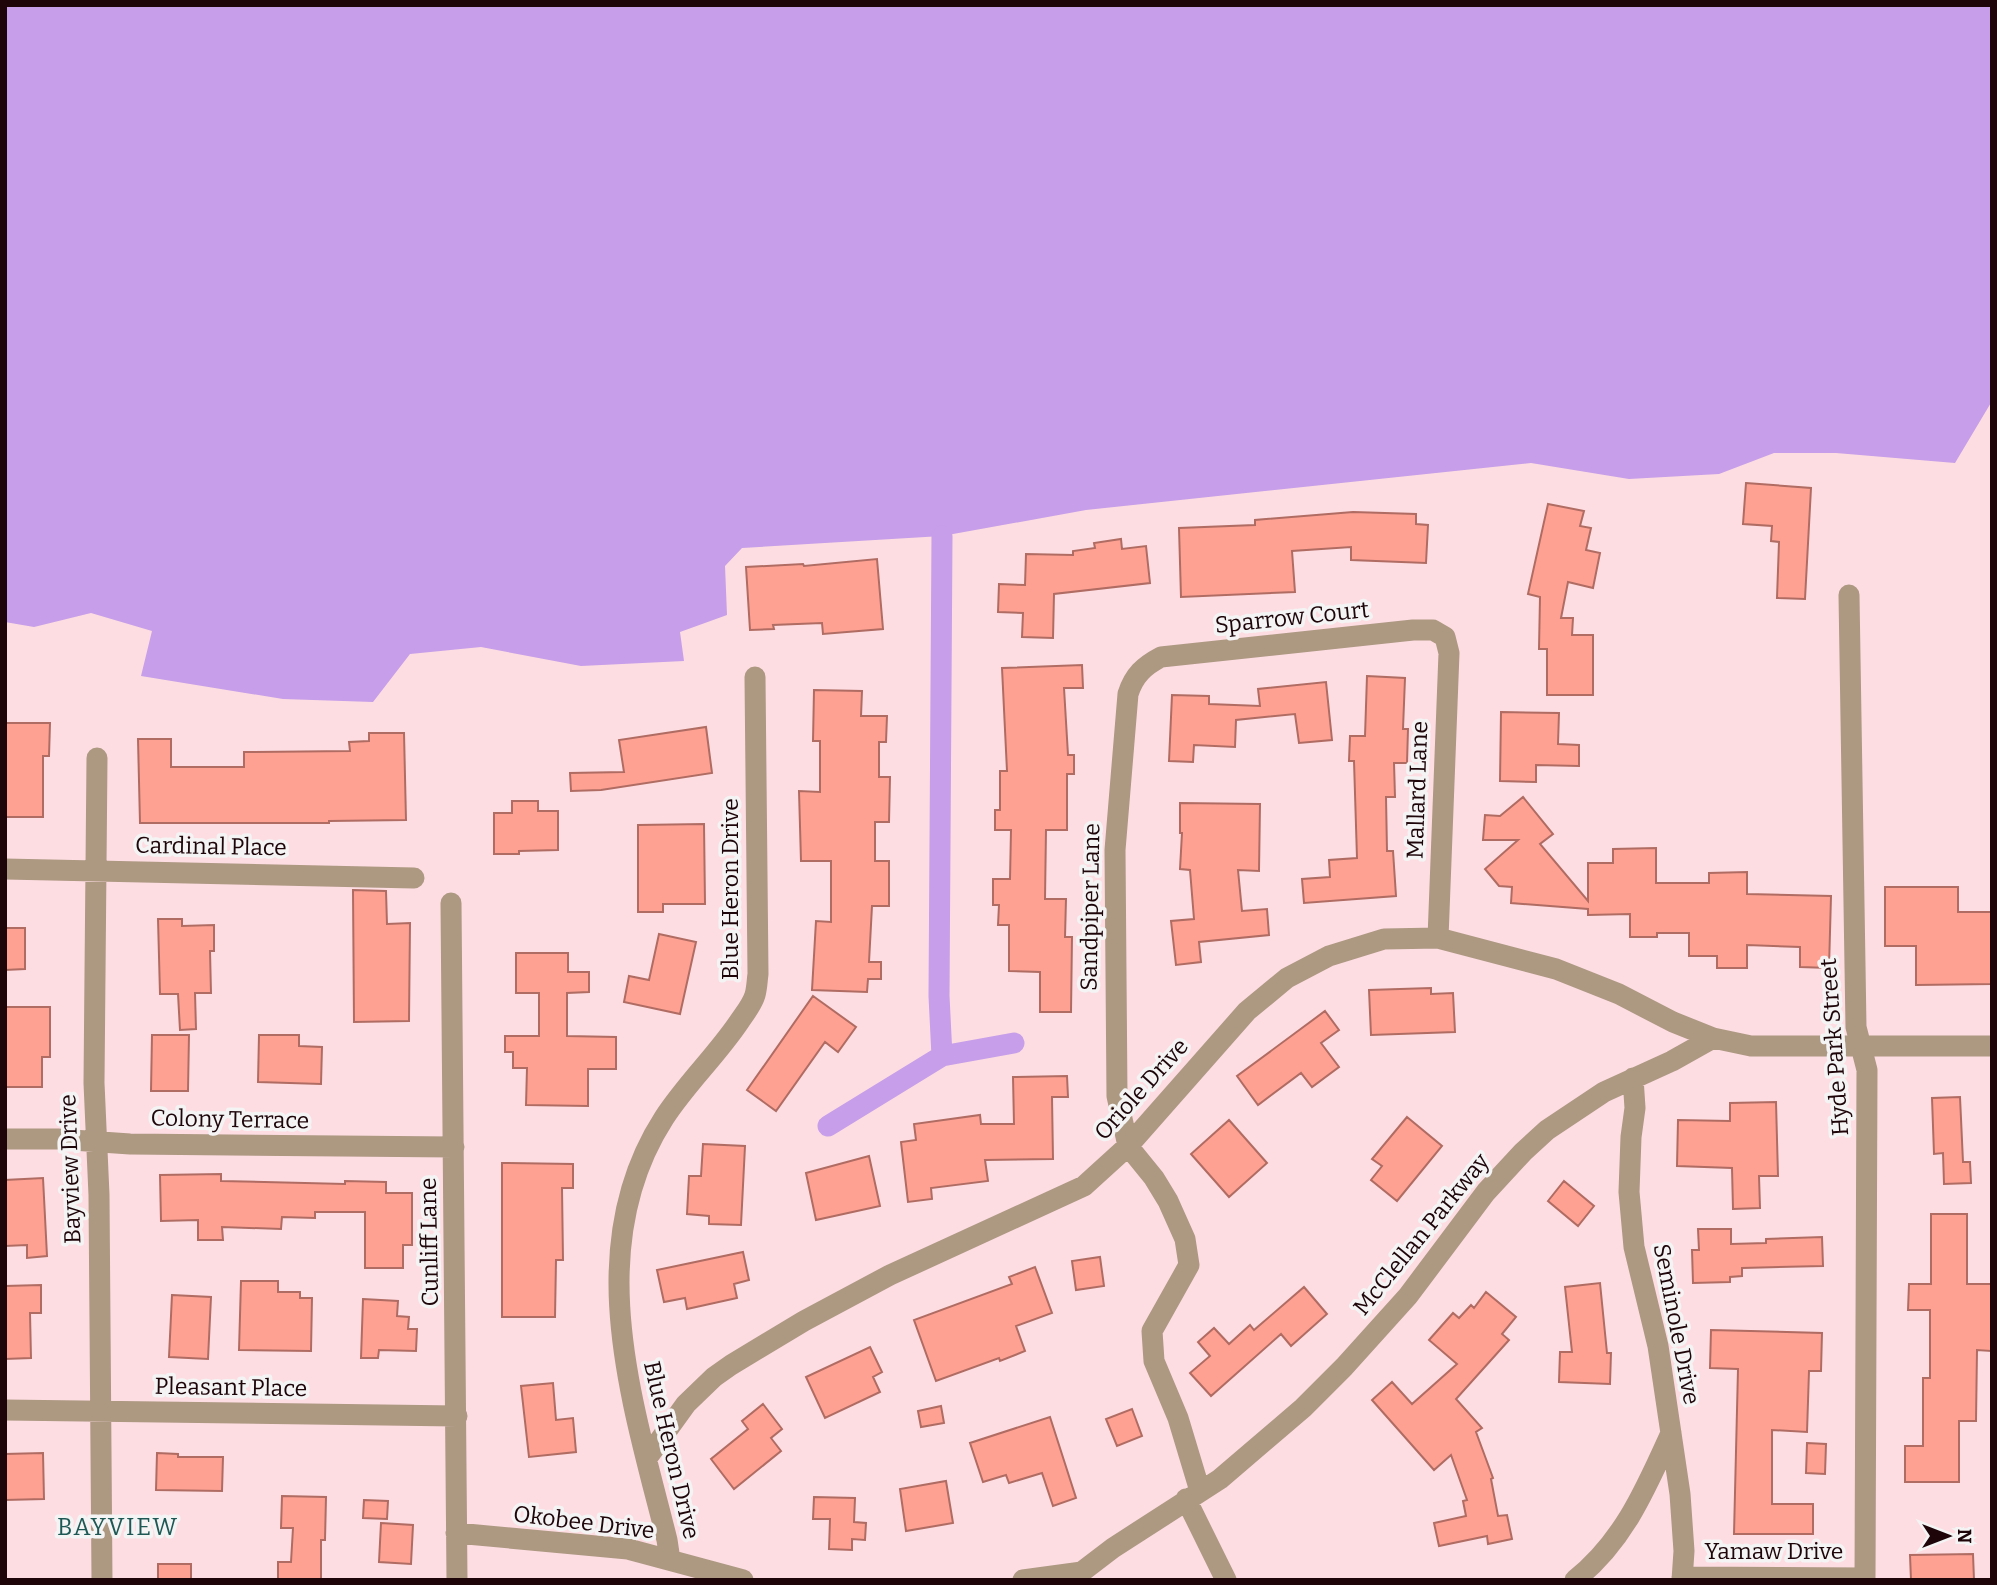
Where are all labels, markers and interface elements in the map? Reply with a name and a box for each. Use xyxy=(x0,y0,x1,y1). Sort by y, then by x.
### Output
street label: Sparrow Court xyxy=(1214,595,1370,639)
street label: Mallard Lane xyxy=(1401,720,1433,860)
street label: Blue Heron Drive xyxy=(716,798,744,980)
street label: Sandpiper Lane xyxy=(1075,823,1105,991)
street label: Cardinal Place xyxy=(135,831,287,861)
street label: Hyde Park Street xyxy=(1814,957,1854,1137)
street label: Oriole Drive xyxy=(1088,1032,1194,1146)
street label: Bayview Drive xyxy=(53,1094,87,1244)
street label: Colony Terrace xyxy=(150,1104,310,1134)
street label: McClellan Parkway xyxy=(1347,1147,1495,1321)
street label: Cunliff Lane xyxy=(414,1177,444,1307)
street label: Seminole Drive xyxy=(1648,1241,1706,1407)
street label: Blue Heron Drive xyxy=(638,1358,706,1542)
street label: Pleasant Place xyxy=(155,1372,307,1402)
street label: Okobee Drive xyxy=(512,1499,656,1545)
north arrow xyxy=(1913,1501,1983,1571)
district label: BAYVIEW xyxy=(57,1513,179,1541)
text: N xyxy=(1953,1529,1976,1544)
street label: Yamaw Drive xyxy=(1705,1537,1843,1565)

